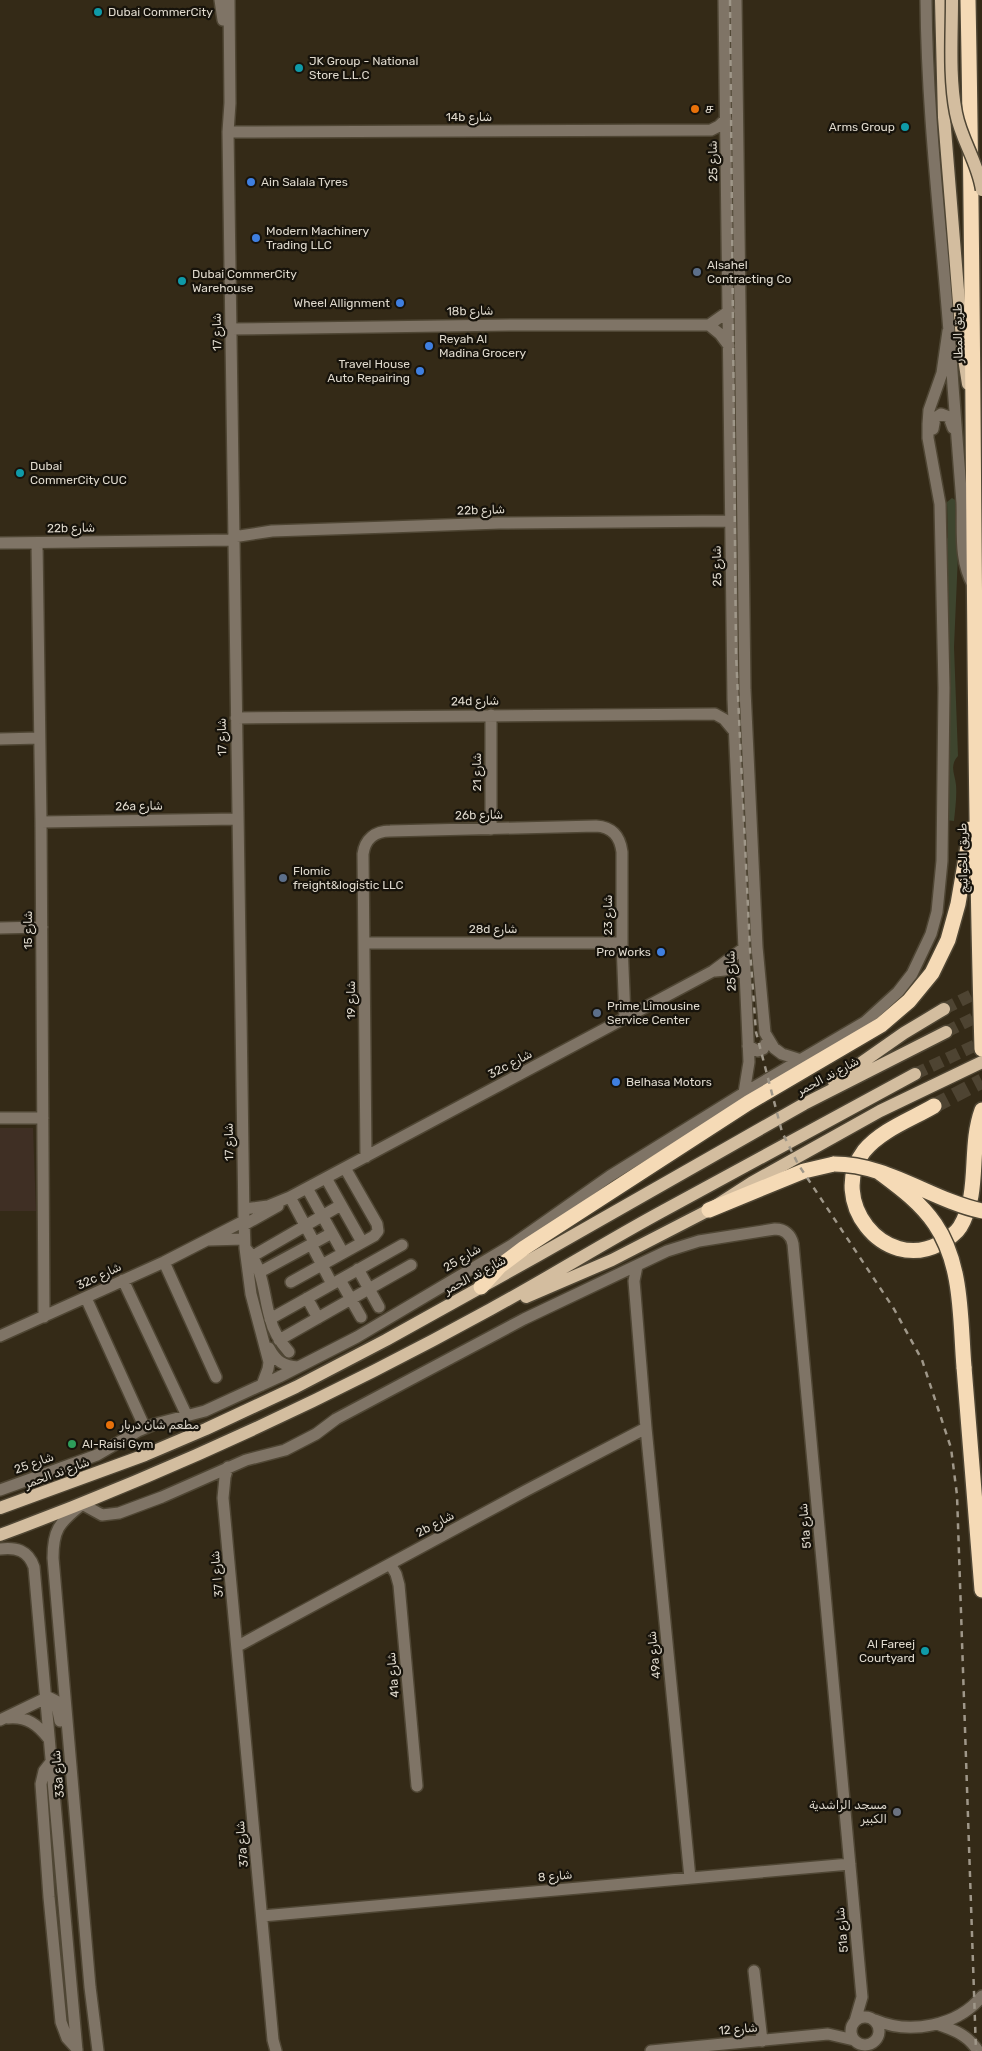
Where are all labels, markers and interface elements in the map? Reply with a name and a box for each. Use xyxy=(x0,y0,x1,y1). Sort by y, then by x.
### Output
place label: Dubai CommerCity xyxy=(108,5,213,19)
marker: Dubai CommerCity xyxy=(92,6,104,18)
place label: JK Group - National Store L.L.C xyxy=(309,54,418,82)
marker: JK Group - National Store L.L.C xyxy=(293,62,305,74)
place label: ச xyxy=(705,102,714,116)
marker: ச xyxy=(689,103,701,115)
street label: 14b شارع xyxy=(446,110,492,126)
place label: Arms Group xyxy=(829,120,895,134)
marker: Arms Group xyxy=(899,121,911,133)
street label: شارع 25 xyxy=(706,140,722,182)
place label: Ain Salala Tyres xyxy=(261,175,348,189)
marker: Ain Salala Tyres xyxy=(245,176,257,188)
place label: Modern Machinery Trading LLC xyxy=(266,224,370,252)
marker: Modern Machinery Trading LLC xyxy=(250,232,262,244)
place label: Alsahel Contracting Co xyxy=(707,258,791,286)
marker: Alsahel Contracting Co xyxy=(691,266,703,278)
place label: Dubai CommerCity Warehouse xyxy=(192,267,297,295)
marker: Dubai CommerCity Warehouse xyxy=(176,275,188,287)
place label: Wheel Allignment xyxy=(294,296,390,310)
marker: Wheel Allignment xyxy=(394,297,406,309)
street label: طريق المطار xyxy=(950,303,967,364)
street label: 18b شارع xyxy=(446,304,494,320)
street label: شارع 17 xyxy=(210,313,226,351)
place label: Reyah Al Madina Grocery xyxy=(439,332,526,360)
marker: Reyah Al Madina Grocery xyxy=(423,340,435,352)
place label: Travel House Auto Repairing xyxy=(327,357,410,385)
marker: Travel House Auto Repairing xyxy=(414,365,426,377)
place label: Dubai CommerCity CUC xyxy=(30,459,127,487)
marker: Dubai CommerCity CUC xyxy=(14,467,26,479)
street label: 22b شارع xyxy=(457,502,505,520)
street label: 22b شارع xyxy=(47,521,95,537)
street label: شارع 25 xyxy=(710,545,726,587)
street label: 24d شارع xyxy=(451,694,499,710)
street label: شارع 17 xyxy=(215,718,231,756)
street label: شارع 21 xyxy=(470,752,486,792)
street label: 26a شارع xyxy=(115,799,163,815)
street label: 26b شارع xyxy=(455,808,503,824)
street label: طريق الخوانيج xyxy=(955,823,973,893)
place label: Flomic freight&logistic LLC xyxy=(293,864,404,892)
marker: Flomic freight&logistic LLC xyxy=(277,872,289,884)
street label: شارع 23 xyxy=(601,894,617,936)
street label: شارع 15 xyxy=(21,910,37,950)
street label: 28d شارع xyxy=(469,922,517,938)
place label: Pro Works xyxy=(596,945,651,959)
marker: Pro Works xyxy=(655,946,667,958)
street label: شارع 25 xyxy=(723,950,741,992)
street label: شارع 19 xyxy=(344,980,360,1020)
place label: Prime Limousine Service Center xyxy=(607,999,700,1027)
marker: Prime Limousine Service Center xyxy=(591,1007,603,1019)
street label: 32c شارع xyxy=(486,1047,535,1083)
street label: شارع ند الحمر xyxy=(794,1054,862,1100)
place label: Belhasa Motors xyxy=(626,1075,712,1089)
marker: Belhasa Motors xyxy=(610,1076,622,1088)
street label: شارع 17 xyxy=(222,1123,238,1161)
street label: شارع 25 xyxy=(441,1241,484,1276)
street label: شارع ند الحمر xyxy=(441,1253,509,1299)
street label: 32c شارع xyxy=(74,1260,124,1294)
place label: مطعم شان دربار xyxy=(119,1418,200,1433)
marker: مطعم شان دربار xyxy=(104,1419,116,1431)
place label: Al-Raisi Gym xyxy=(82,1437,154,1451)
marker: Al-Raisi Gym xyxy=(66,1438,78,1450)
street label: شارع 25 xyxy=(12,1449,56,1478)
street label: شارع ند الحمر xyxy=(22,1455,92,1493)
street label: 51a شارع xyxy=(796,1502,816,1549)
street label: 2b شارع xyxy=(414,1508,457,1542)
street label: شارع ا 37 xyxy=(208,1550,228,1598)
street label: 49a شارع xyxy=(645,1630,665,1680)
place label: Al Fareej Courtyard xyxy=(859,1637,915,1665)
marker: Al Fareej Courtyard xyxy=(919,1645,931,1657)
street label: 41a شارع xyxy=(384,1651,404,1698)
street label: 33a شارع xyxy=(49,1749,69,1798)
place label: مسجد الراشدية الكبير xyxy=(809,1798,887,1827)
marker: مسجد الراشدية الكبير xyxy=(891,1806,903,1818)
street label: 37a شارع xyxy=(233,1820,253,1868)
street label: شارع 8 xyxy=(537,1868,573,1886)
street label: 51a شارع xyxy=(833,1906,853,1953)
street label: شارع 12 xyxy=(718,2020,758,2040)

